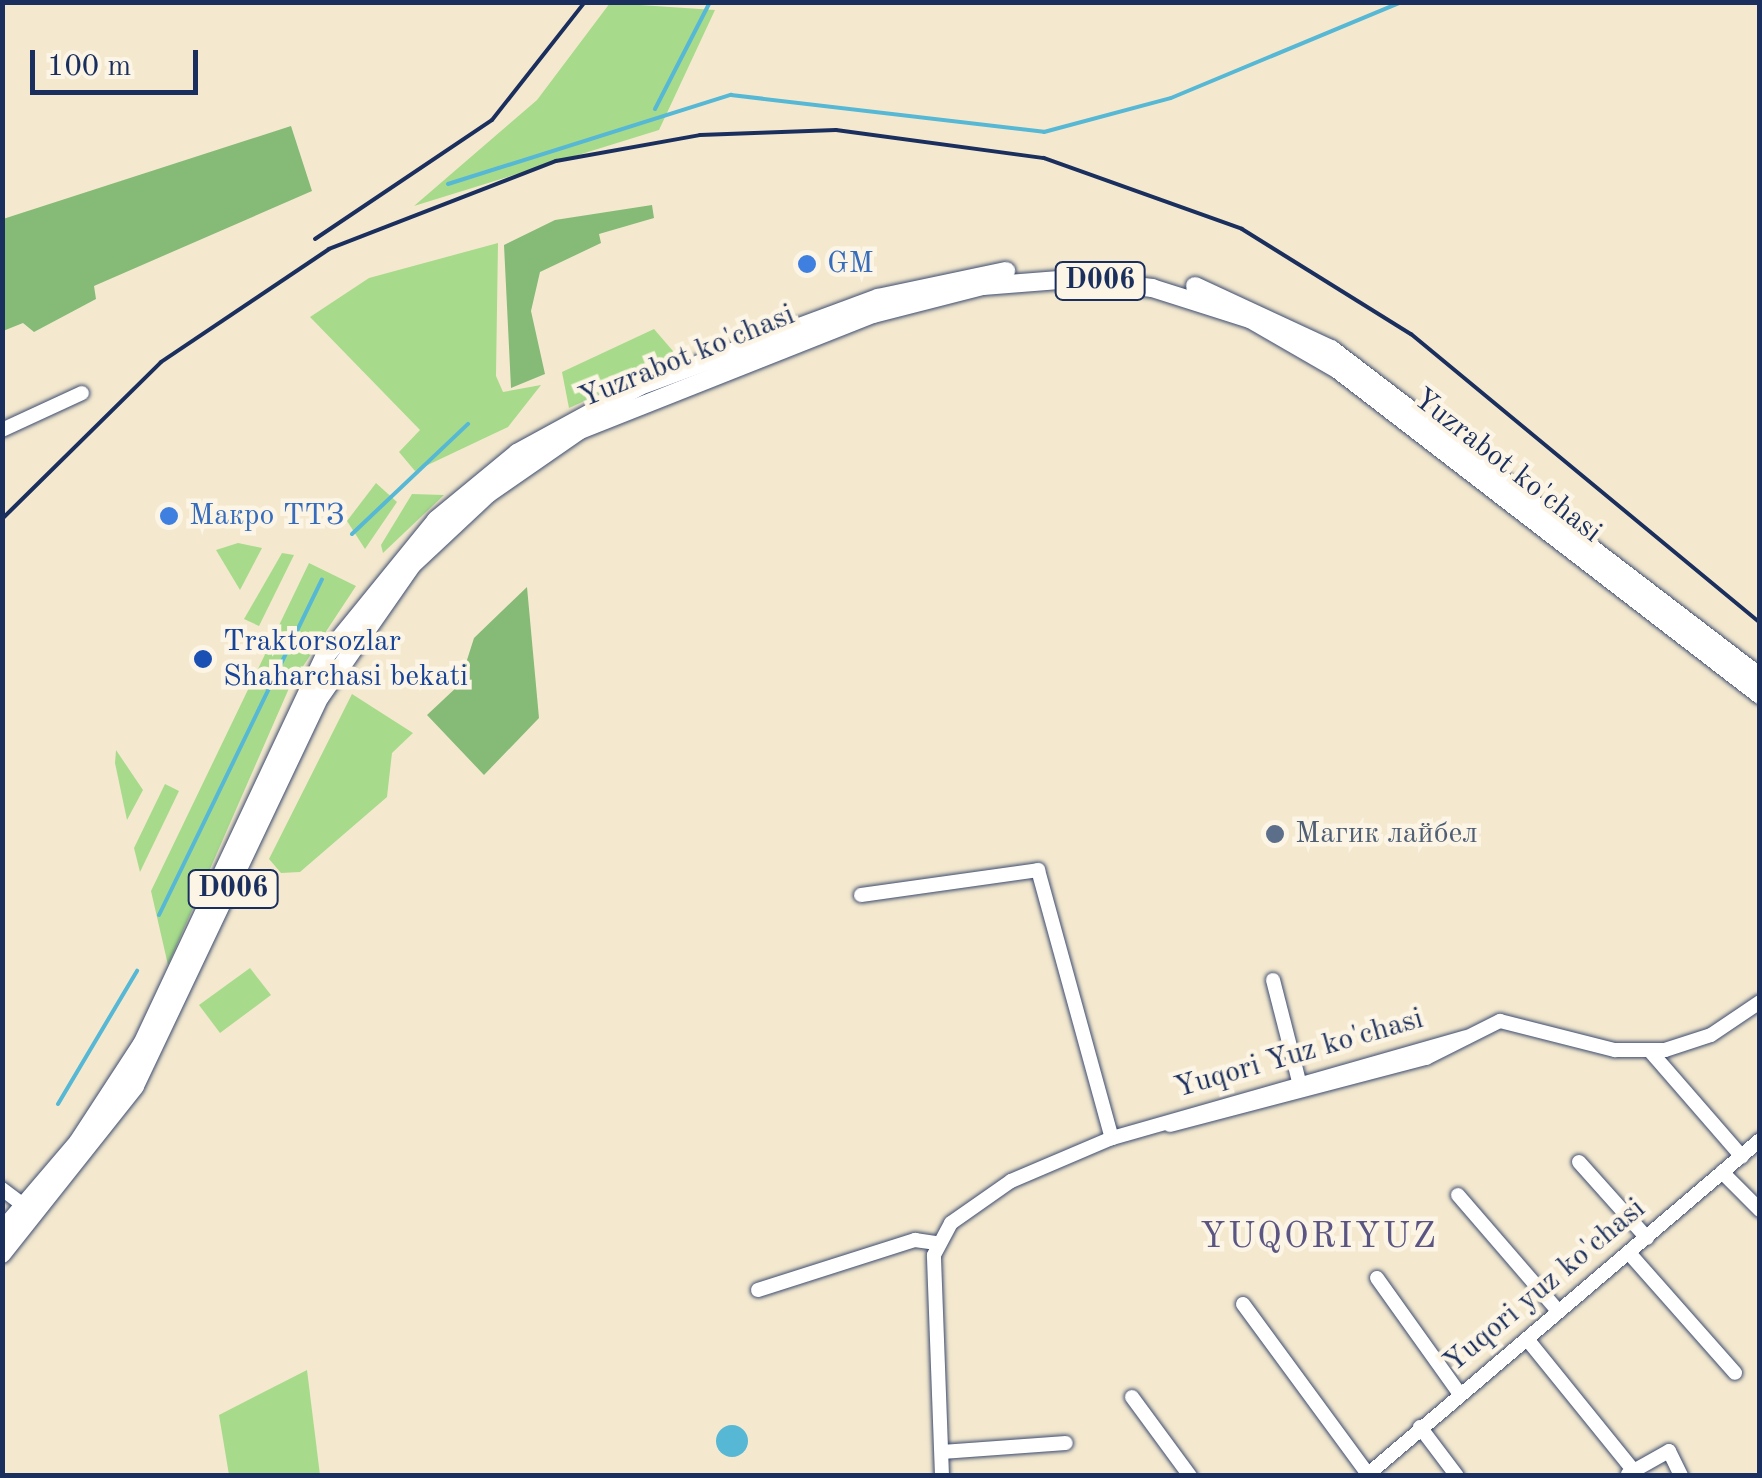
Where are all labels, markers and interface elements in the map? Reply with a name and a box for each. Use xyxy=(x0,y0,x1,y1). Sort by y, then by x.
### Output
scale bar xyxy=(35,30,202,92)
text: 100 m xyxy=(47,52,131,82)
place label: GM xyxy=(827,246,874,282)
marker: GM xyxy=(796,253,818,275)
road number: D006 xyxy=(1052,258,1148,304)
street label: Yuzrabot ko'chasi xyxy=(574,297,800,417)
street label: Yuzrabot ko'chasi xyxy=(1406,381,1608,551)
place label: Макро ТТЗ xyxy=(189,498,344,534)
marker: Макро ТТЗ xyxy=(158,505,180,527)
place label: Traktorsozlar Shaharchasi bekati xyxy=(223,624,468,694)
marker: Traktorsozlar Shaharchasi bekati xyxy=(192,648,214,670)
place label: Магик лайбел xyxy=(1295,816,1478,852)
marker: Магик лайбел xyxy=(1264,823,1286,845)
road number: D006 xyxy=(186,866,280,912)
street label: Yuqori Yuz ko'chasi xyxy=(1170,1001,1428,1107)
street label: Yuqori yuz ko'chasi xyxy=(1437,1191,1653,1381)
district label: YUQORIYUZ xyxy=(1200,1217,1438,1259)

